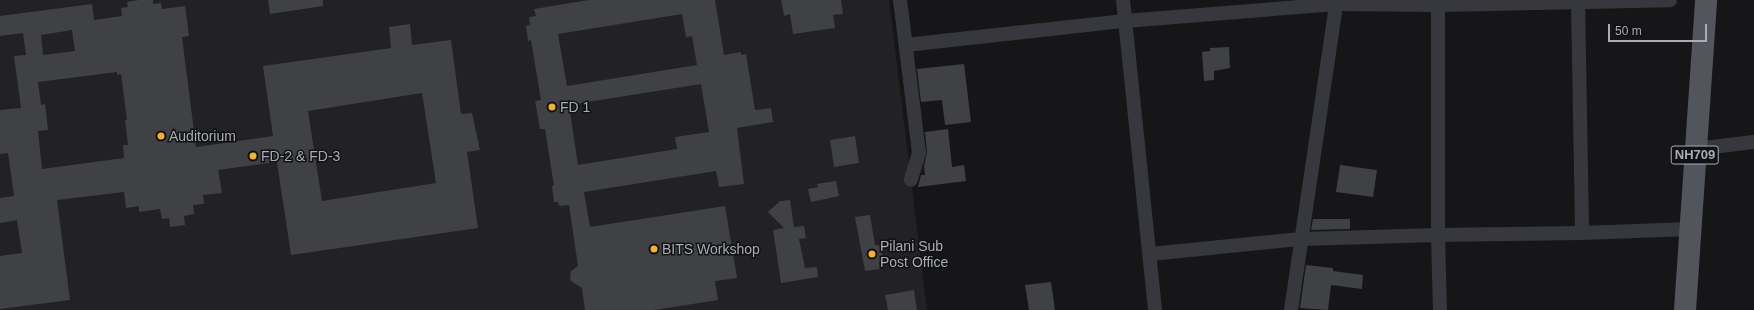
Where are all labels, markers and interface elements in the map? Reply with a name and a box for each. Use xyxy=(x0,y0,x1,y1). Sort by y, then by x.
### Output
scale bar xyxy=(1610,16,1709,42)
text: 50 m xyxy=(1615,24,1642,38)
place label: FD 1 xyxy=(560,99,590,115)
marker: FD 1 xyxy=(547,102,557,112)
place label: Auditorium xyxy=(169,128,236,144)
marker: Auditorium xyxy=(156,131,166,141)
road number: NH709 xyxy=(1670,144,1720,166)
place label: FD-2 & FD-3 xyxy=(261,148,340,164)
marker: FD-2 & FD-3 xyxy=(248,151,258,161)
place label: Pilani Sub Post Office xyxy=(880,238,948,270)
place label: BITS Workshop xyxy=(662,241,760,257)
marker: BITS Workshop xyxy=(649,244,659,254)
marker: Pilani Sub Post Office xyxy=(867,249,877,259)

